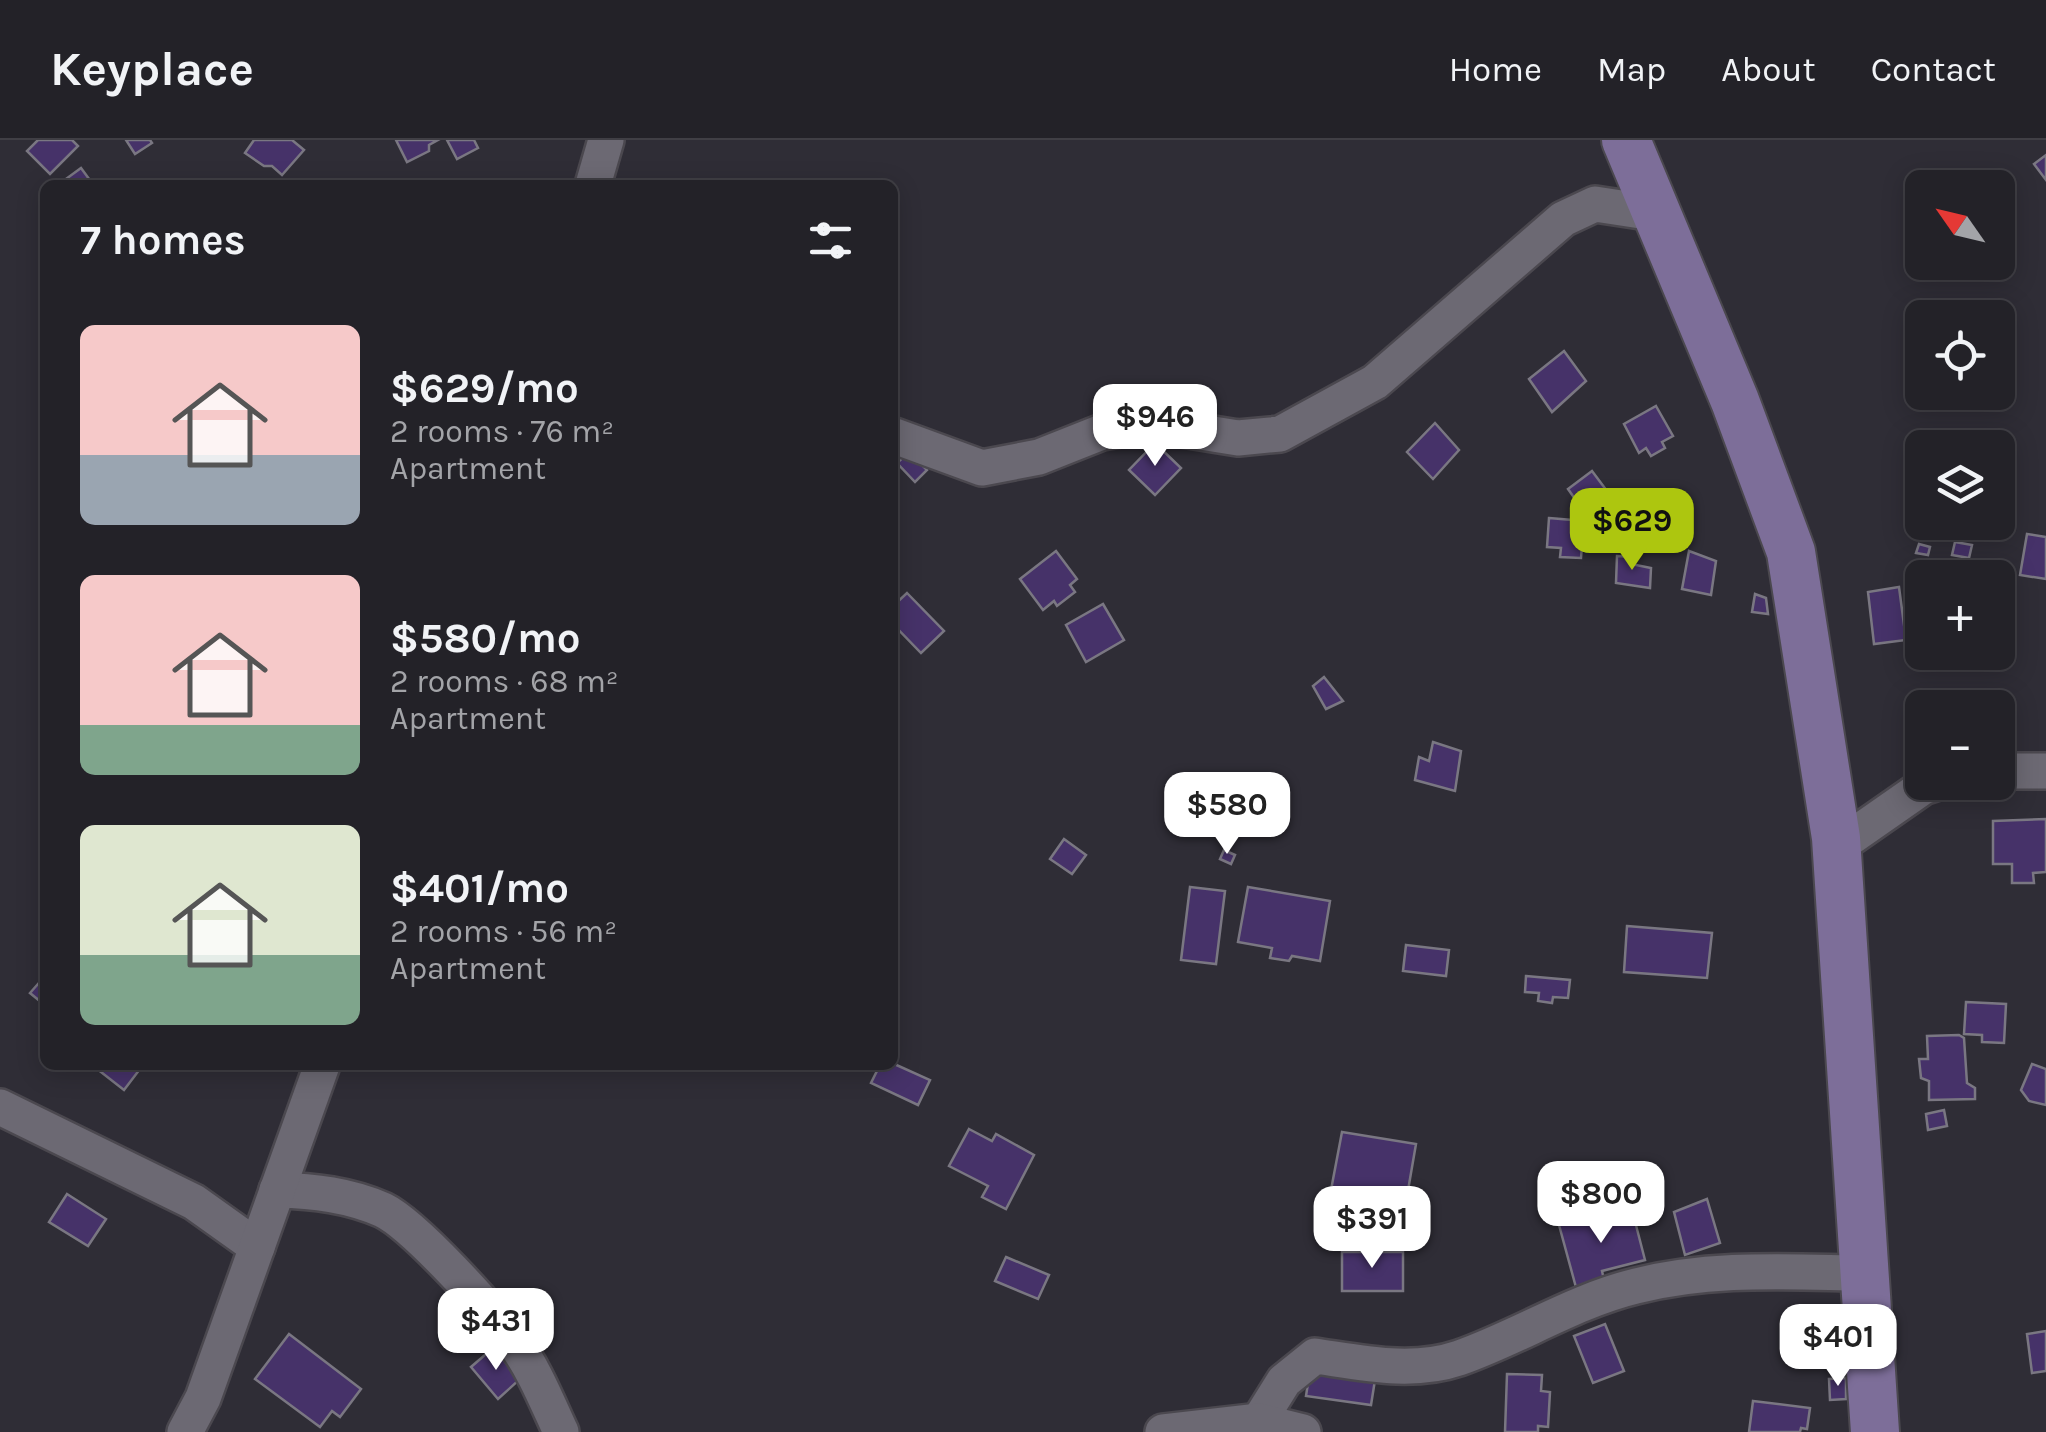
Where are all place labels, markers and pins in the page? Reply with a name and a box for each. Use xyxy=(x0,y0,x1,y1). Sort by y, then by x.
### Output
pin: $946 xyxy=(1096,384,1214,469)
pin: $629 xyxy=(1573,488,1691,573)
pin: $580 xyxy=(1168,772,1286,857)
pin: $800 xyxy=(1542,1161,1660,1246)
pin: $391 xyxy=(1313,1186,1431,1271)
pin: $431 xyxy=(437,1288,555,1373)
pin: $401 xyxy=(1779,1304,1897,1389)

